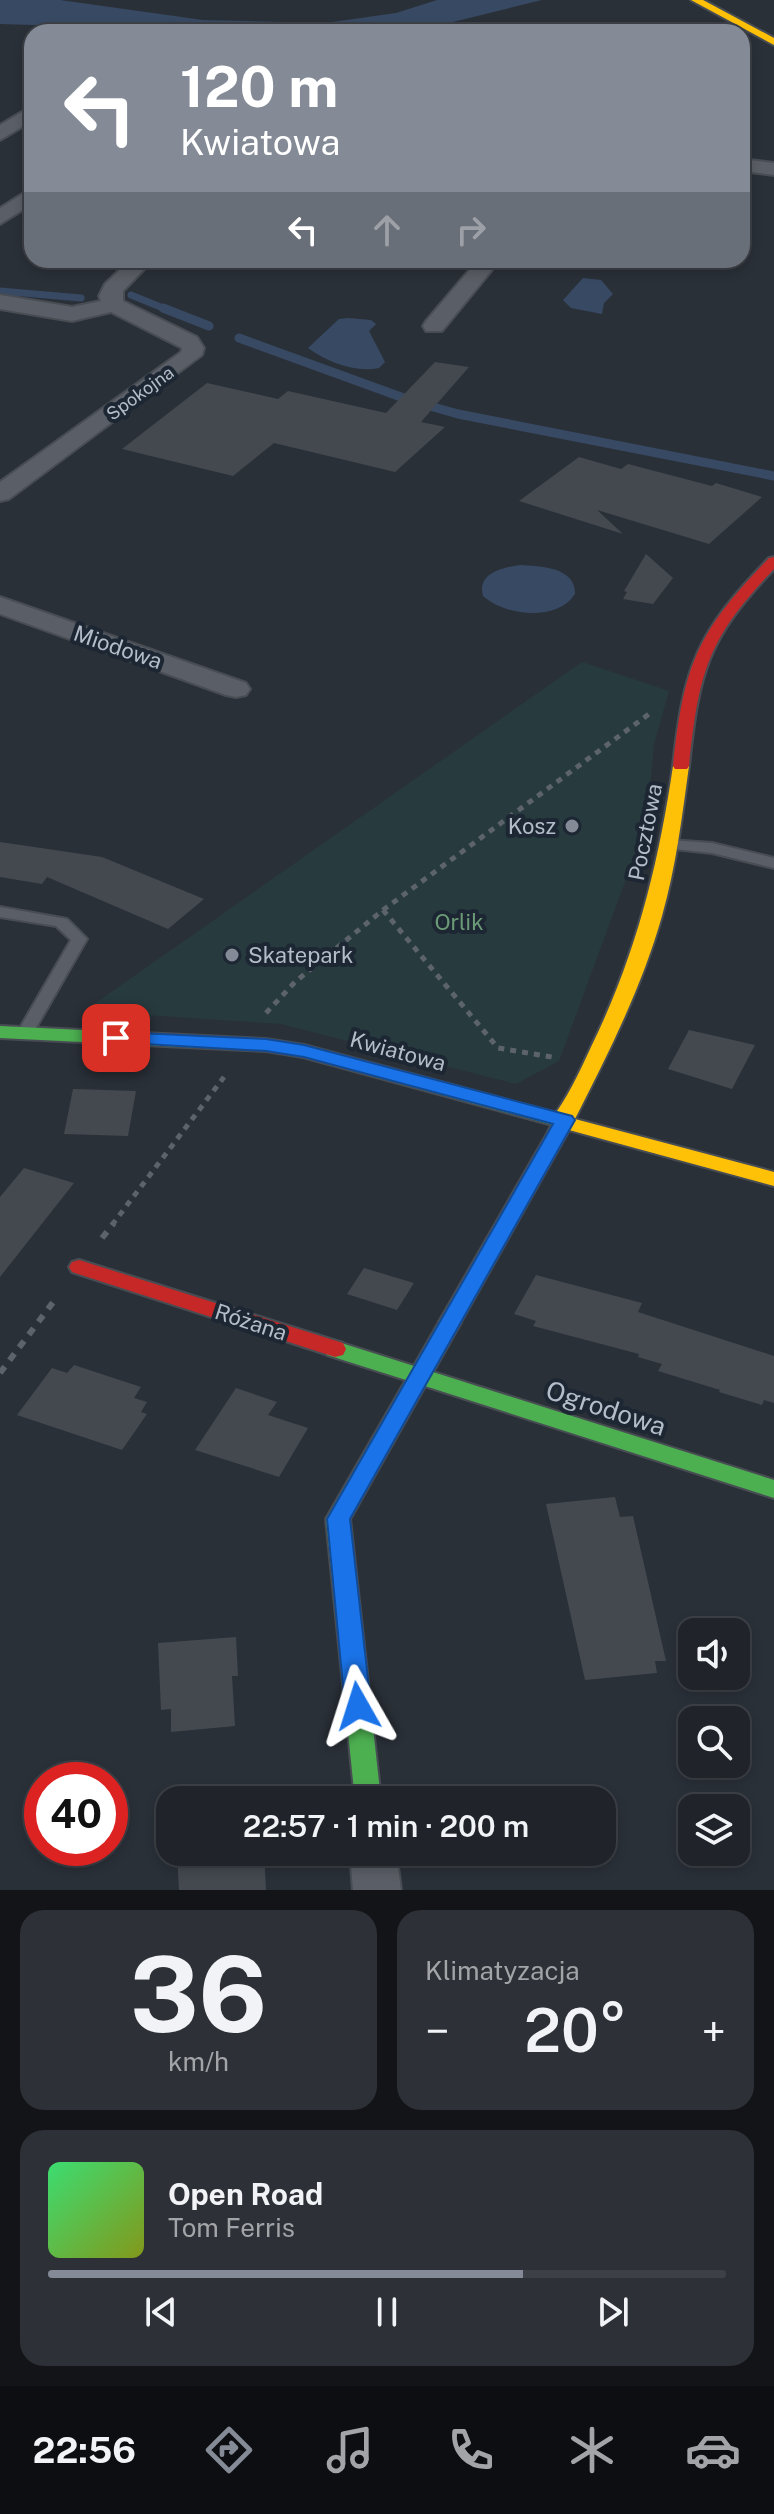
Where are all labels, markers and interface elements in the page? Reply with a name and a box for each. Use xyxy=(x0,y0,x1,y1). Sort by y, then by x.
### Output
text: 120 m xyxy=(180,54,338,120)
icon: left xyxy=(48,56,152,160)
text: Kwiatowa xyxy=(180,121,340,163)
icon: left xyxy=(281,208,325,252)
icon: ahead xyxy=(365,208,409,252)
icon: right xyxy=(449,208,493,252)
street label: Spokojna xyxy=(102,362,178,424)
street label: Miodowa xyxy=(70,620,166,674)
street label: Pocztowa xyxy=(623,781,667,883)
place label: Kosz xyxy=(508,813,556,839)
marker: Kosz xyxy=(563,817,581,835)
park label: Orlik xyxy=(434,909,484,935)
place label: Skatepark xyxy=(248,942,353,968)
marker: Skatepark xyxy=(223,946,241,964)
pin xyxy=(82,1004,150,1072)
icon: arrive xyxy=(94,1016,138,1060)
street label: Kwiatowa xyxy=(347,1026,449,1076)
street label: Różana xyxy=(212,1298,290,1346)
street label: Ogrodowa xyxy=(542,1374,670,1442)
map controls xyxy=(678,1618,750,1866)
button: sound xyxy=(678,1618,750,1690)
position arrow xyxy=(316,1664,400,1748)
button: search xyxy=(678,1706,750,1778)
speed limit sign: 40 xyxy=(24,1762,128,1866)
button: layers xyxy=(678,1794,750,1866)
text: 22:57 · 1 min · 200 m xyxy=(243,1808,529,1844)
text: 36 xyxy=(130,1933,267,2055)
text: Klimatyzacja xyxy=(425,1955,580,1986)
text: 20° xyxy=(524,1995,627,2066)
text: − xyxy=(425,2005,449,2057)
text: + xyxy=(702,2005,726,2057)
text: km/h xyxy=(168,2046,229,2077)
text: Open Road xyxy=(168,2176,323,2212)
text: Tom Ferris xyxy=(168,2212,295,2243)
icon: previous xyxy=(139,2290,183,2334)
icon: pause xyxy=(365,2290,409,2334)
icon: next xyxy=(591,2290,635,2334)
icon: directions xyxy=(201,2422,257,2478)
icon: music xyxy=(322,2422,378,2478)
icon: phone xyxy=(443,2422,499,2478)
icon: climate xyxy=(564,2422,620,2478)
icon: car xyxy=(685,2422,741,2478)
text: 22:56 xyxy=(33,2429,136,2471)

